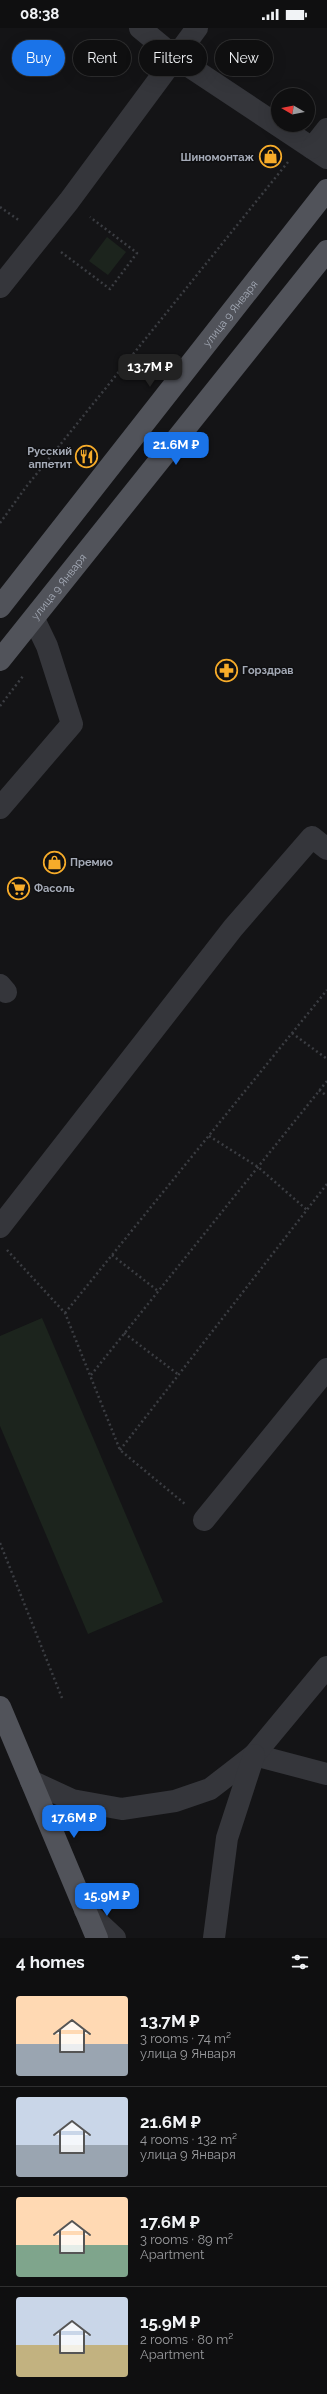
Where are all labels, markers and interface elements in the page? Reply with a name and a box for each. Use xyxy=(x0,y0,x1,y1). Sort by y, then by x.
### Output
text: 08:38 xyxy=(20,5,59,23)
chip: Buy xyxy=(12,40,65,76)
chip: Rent xyxy=(73,40,131,76)
chip: Filters xyxy=(139,40,207,76)
chip: New xyxy=(215,40,273,76)
north arrow xyxy=(271,88,315,132)
map controls xyxy=(271,88,315,132)
shop icon: Шиномонтаж xyxy=(257,144,283,170)
place label: Шиномонтаж xyxy=(180,151,255,164)
street label: улица 9 Января xyxy=(200,278,261,350)
pin: 13.7M ₽ xyxy=(113,354,187,388)
text: 13.7M ₽ xyxy=(127,359,173,374)
pin: 21.6M ₽ xyxy=(139,432,213,466)
text: 21.6M ₽ xyxy=(153,437,199,452)
restaurant icon: Русский аппетит xyxy=(74,444,100,470)
place label: Русский аппетит xyxy=(27,445,73,471)
street label: улица 9 Января xyxy=(29,551,89,623)
pharmacy icon: Горздрав xyxy=(214,657,240,683)
place label: Горздрав xyxy=(242,664,293,677)
shop icon: Премио xyxy=(42,849,68,875)
place label: Премио xyxy=(70,856,113,869)
supermarket icon: Фасоль xyxy=(5,875,31,901)
place label: Фасоль xyxy=(34,882,75,895)
pin: 17.6M ₽ xyxy=(37,1805,111,1839)
text: 17.6M ₽ xyxy=(51,1810,97,1825)
pin: 15.9M ₽ xyxy=(70,1883,144,1917)
text: 15.9M ₽ xyxy=(84,1888,130,1903)
icon: filters xyxy=(289,1951,311,1973)
text: 4 homes xyxy=(16,1952,85,1972)
text: 13.7M ₽ xyxy=(140,2011,200,2031)
icon: home xyxy=(48,2012,96,2060)
text: 3 rooms · 74 m² xyxy=(140,2031,231,2046)
text: улица 9 Января xyxy=(140,2046,236,2061)
text: 21.6M ₽ xyxy=(140,2112,201,2132)
icon: home xyxy=(48,2113,96,2161)
text: 4 rooms · 132 m² xyxy=(140,2132,237,2147)
text: улица 9 Января xyxy=(140,2147,236,2162)
text: 17.6M ₽ xyxy=(140,2212,200,2232)
icon: home xyxy=(48,2213,96,2261)
text: 3 rooms · 89 m² xyxy=(140,2232,233,2247)
text: Apartment xyxy=(140,2247,204,2262)
text: 15.9M ₽ xyxy=(140,2312,200,2332)
icon: home xyxy=(48,2313,96,2361)
text: 2 rooms · 80 m² xyxy=(140,2332,233,2347)
text: Apartment xyxy=(140,2347,204,2362)

